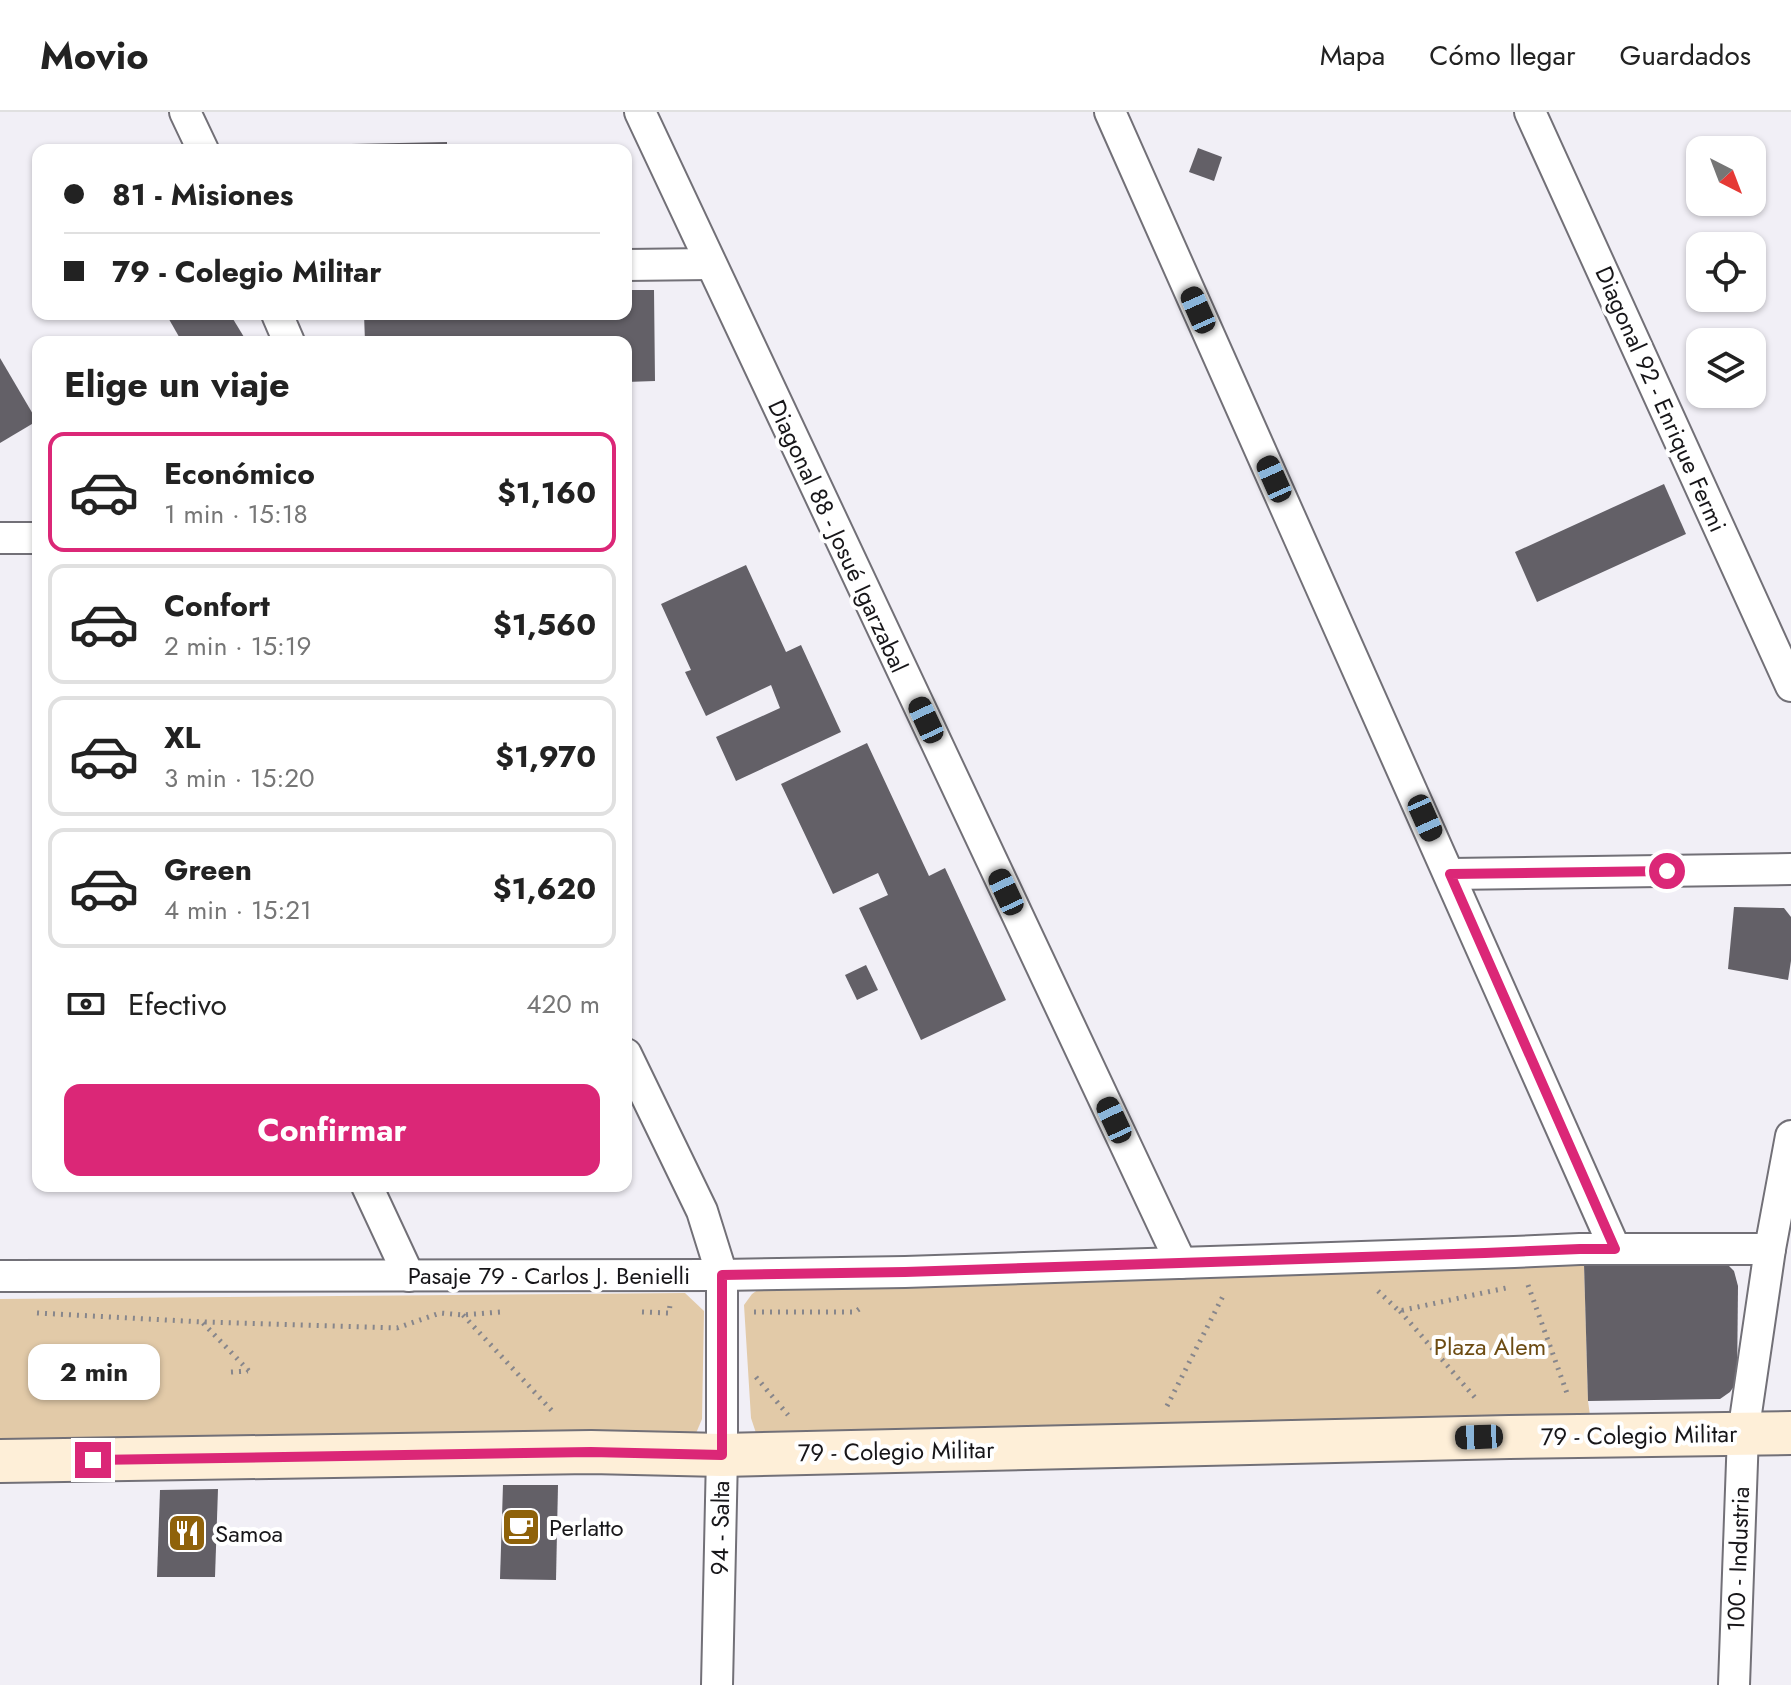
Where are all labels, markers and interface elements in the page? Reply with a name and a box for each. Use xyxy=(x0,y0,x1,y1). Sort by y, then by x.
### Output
text: Movio xyxy=(40,28,149,83)
text: Mapa xyxy=(1320,35,1385,76)
text: Cómo llegar xyxy=(1429,35,1576,76)
text: Guardados xyxy=(1620,35,1751,76)
north arrow xyxy=(1686,136,1766,216)
map controls xyxy=(1686,136,1766,408)
text: 81 - Misiones xyxy=(112,173,294,216)
button: locate xyxy=(1686,232,1766,312)
text: 79 - Colegio Militar xyxy=(112,250,382,293)
street label: Diagonal 92 - Enrique Fermi xyxy=(1587,261,1735,537)
car xyxy=(1177,283,1219,337)
button: layers xyxy=(1686,328,1766,408)
text: Elige un viaje xyxy=(64,358,290,410)
street label: Diagonal 88 - Josué Igarzabal xyxy=(759,394,917,678)
text: Económico xyxy=(164,452,315,495)
car xyxy=(1253,452,1295,506)
icon: car xyxy=(68,456,140,528)
text: $1,160 xyxy=(497,471,596,514)
text: 1 min · 15:18 xyxy=(164,495,308,533)
text: Confort xyxy=(164,584,270,627)
icon: car xyxy=(68,588,140,660)
text: $1,560 xyxy=(493,603,596,646)
text: 2 min · 15:19 xyxy=(164,627,312,665)
car xyxy=(905,693,947,747)
text: XL xyxy=(164,716,200,759)
icon: car xyxy=(68,720,140,792)
text: $1,970 xyxy=(495,735,596,778)
text: 3 min · 15:20 xyxy=(164,759,315,797)
car xyxy=(1404,791,1446,845)
text: Green xyxy=(164,848,252,891)
icon: car xyxy=(68,852,140,924)
route start xyxy=(1649,853,1685,889)
car xyxy=(985,865,1027,919)
text: $1,620 xyxy=(493,867,596,910)
text: 4 min · 15:21 xyxy=(164,891,312,929)
icon: cash xyxy=(64,982,108,1026)
text: Efectivo xyxy=(128,983,227,1026)
text: 420 m xyxy=(526,985,600,1023)
button: Confirmar xyxy=(64,1084,600,1176)
car xyxy=(1093,1093,1135,1147)
street label: Pasaje 79 - Carlos J. Benielli xyxy=(408,1258,690,1293)
park label: Plaza Alem xyxy=(1434,1329,1546,1364)
callout: 2 min xyxy=(27,1344,159,1400)
text: 2 min xyxy=(60,1353,128,1391)
street label: 79 - Colegio Militar xyxy=(1540,1416,1738,1454)
car xyxy=(1455,1424,1503,1450)
street label: 79 - Colegio Militar xyxy=(797,1432,995,1470)
route end xyxy=(75,1442,111,1478)
street label: 94 - Salta xyxy=(702,1480,738,1576)
street label: 100 - Industria xyxy=(1718,1486,1758,1632)
cafe icon: Perlatto xyxy=(500,1506,542,1548)
place label: Perlatto xyxy=(549,1510,624,1545)
restaurant icon: Samoa xyxy=(166,1512,208,1554)
place label: Samoa xyxy=(215,1516,283,1551)

